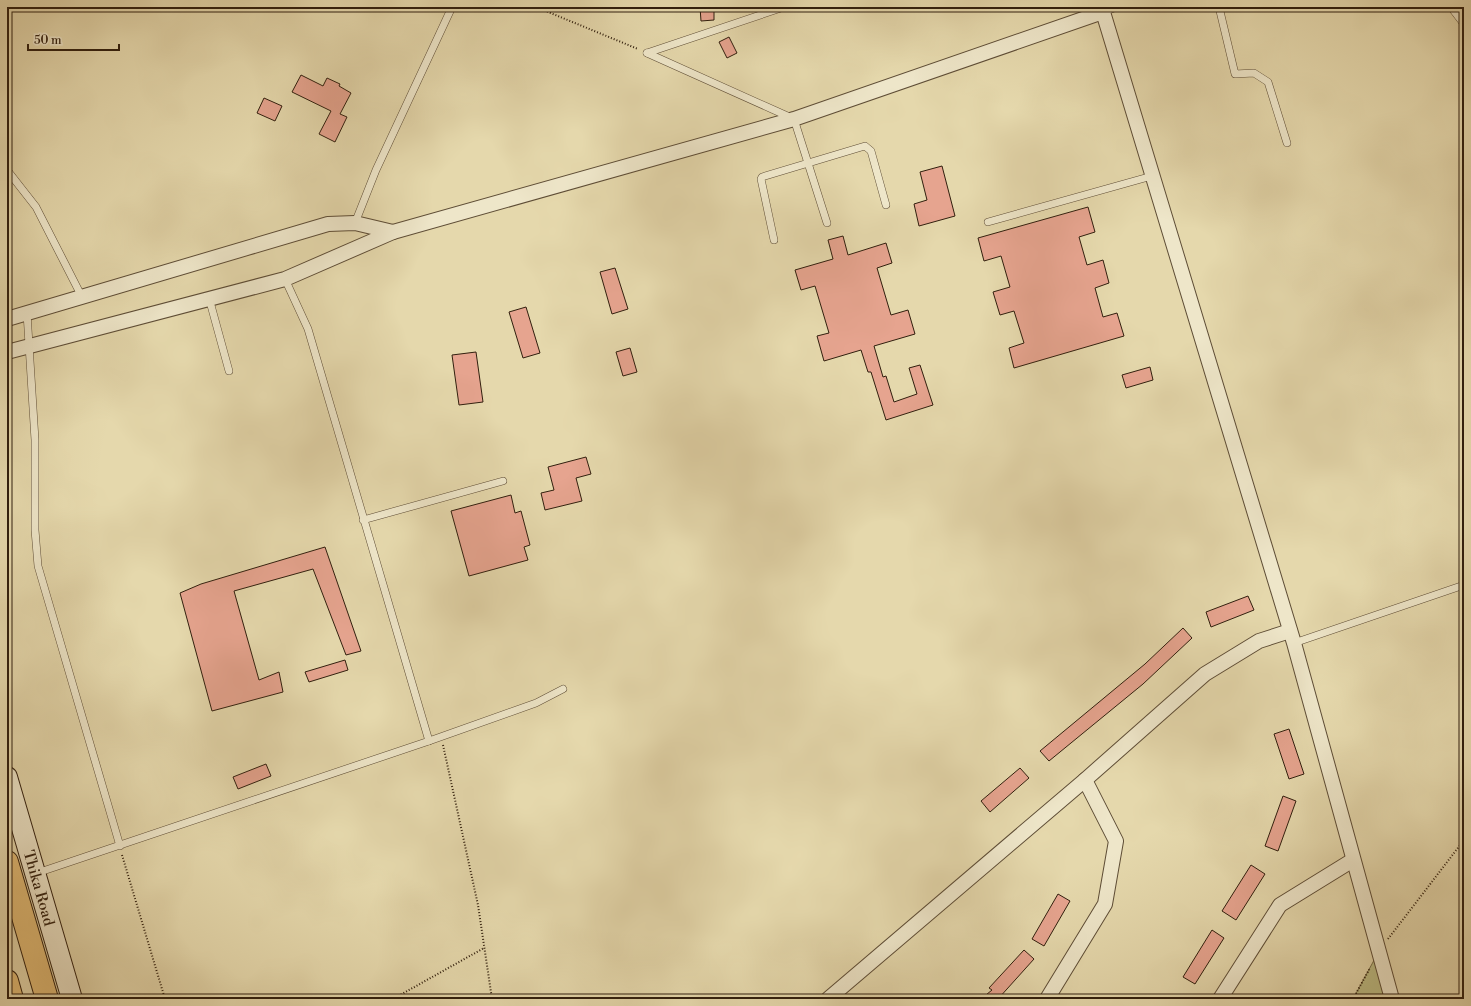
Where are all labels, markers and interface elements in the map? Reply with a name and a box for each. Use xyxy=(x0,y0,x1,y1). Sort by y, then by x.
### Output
scale bar xyxy=(28,26,119,52)
text: 50 m xyxy=(34,33,62,48)
street label: Thika Road xyxy=(19,848,59,929)

